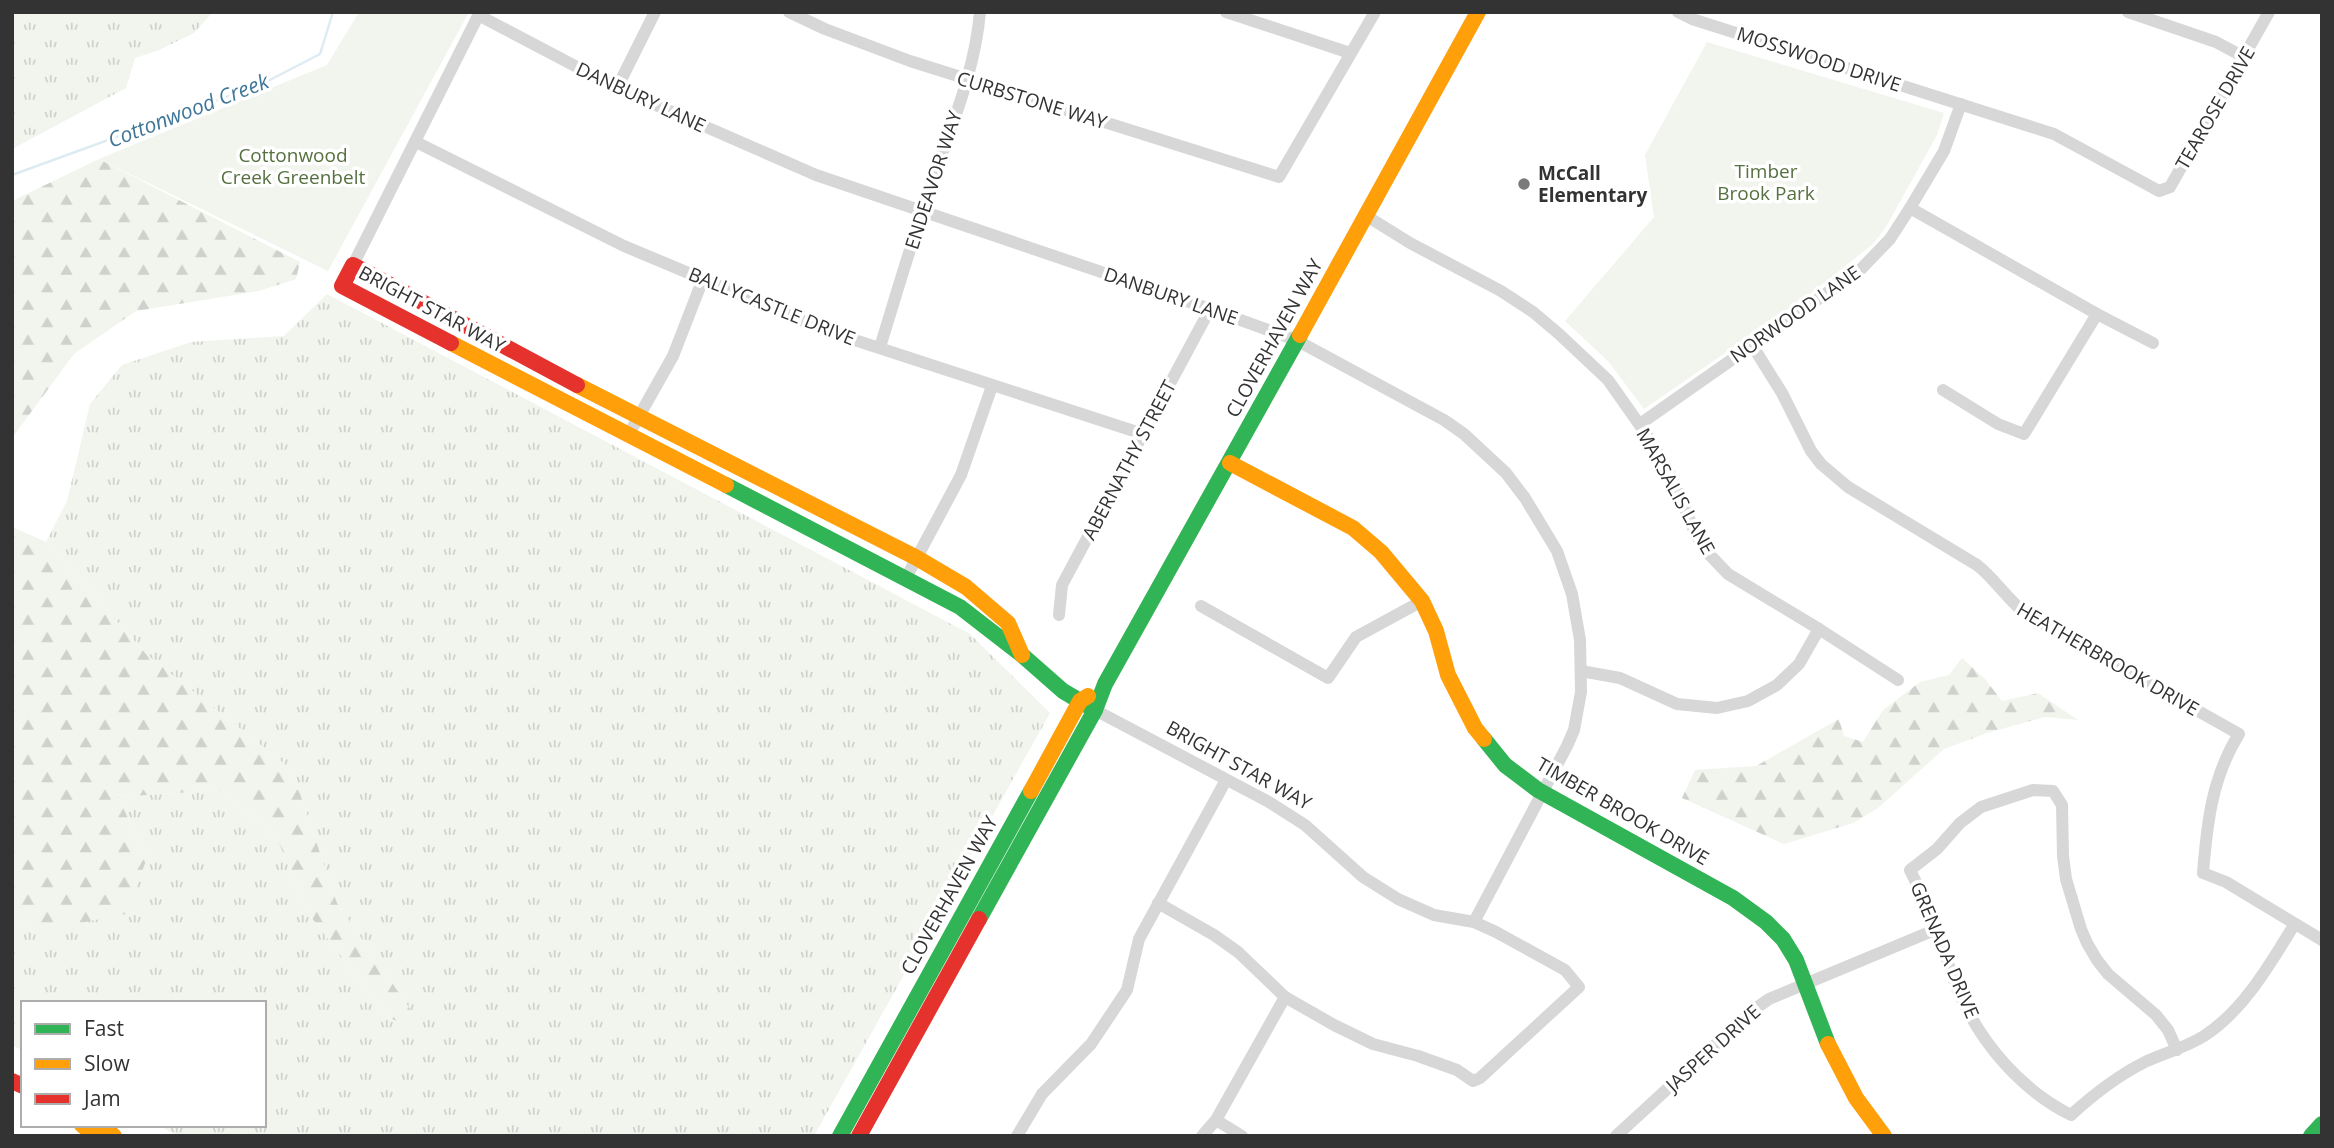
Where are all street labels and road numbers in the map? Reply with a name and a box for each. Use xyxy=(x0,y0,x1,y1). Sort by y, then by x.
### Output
street label: MOSSWOOD DRIVE xyxy=(1734,20,1904,98)
street label: TEAROSE DRIVE xyxy=(2169,42,2261,174)
street label: DANBURY LANE xyxy=(572,56,710,138)
street label: CURBSTONE WAY xyxy=(954,65,1110,135)
street label: ENDEAVOR WAY xyxy=(898,107,968,253)
street label: CLOVERHAVEN WAY xyxy=(1220,254,1329,422)
street label: BRIGHT STAR WAY xyxy=(354,259,510,359)
street label: NORWOOD LANE xyxy=(1725,259,1865,369)
street label: BALLYCASTLE DRIVE xyxy=(685,261,859,351)
street label: DANBURY LANE xyxy=(1100,261,1242,331)
street label: ABERNATHY STREET xyxy=(1076,375,1182,544)
street label: MARSALIS LANE xyxy=(1631,423,1721,559)
street label: HEATHERBROOK DRIVE xyxy=(2012,596,2204,722)
street label: BRIGHT STAR WAY xyxy=(1162,714,1317,816)
street label: TIMBER BROOK DRIVE xyxy=(1532,751,1714,871)
street label: CLOVERHAVEN WAY xyxy=(895,811,1004,979)
street label: GRENADA DRIVE xyxy=(1905,878,1985,1022)
street label: JASPER DRIVE xyxy=(1659,999,1766,1099)

